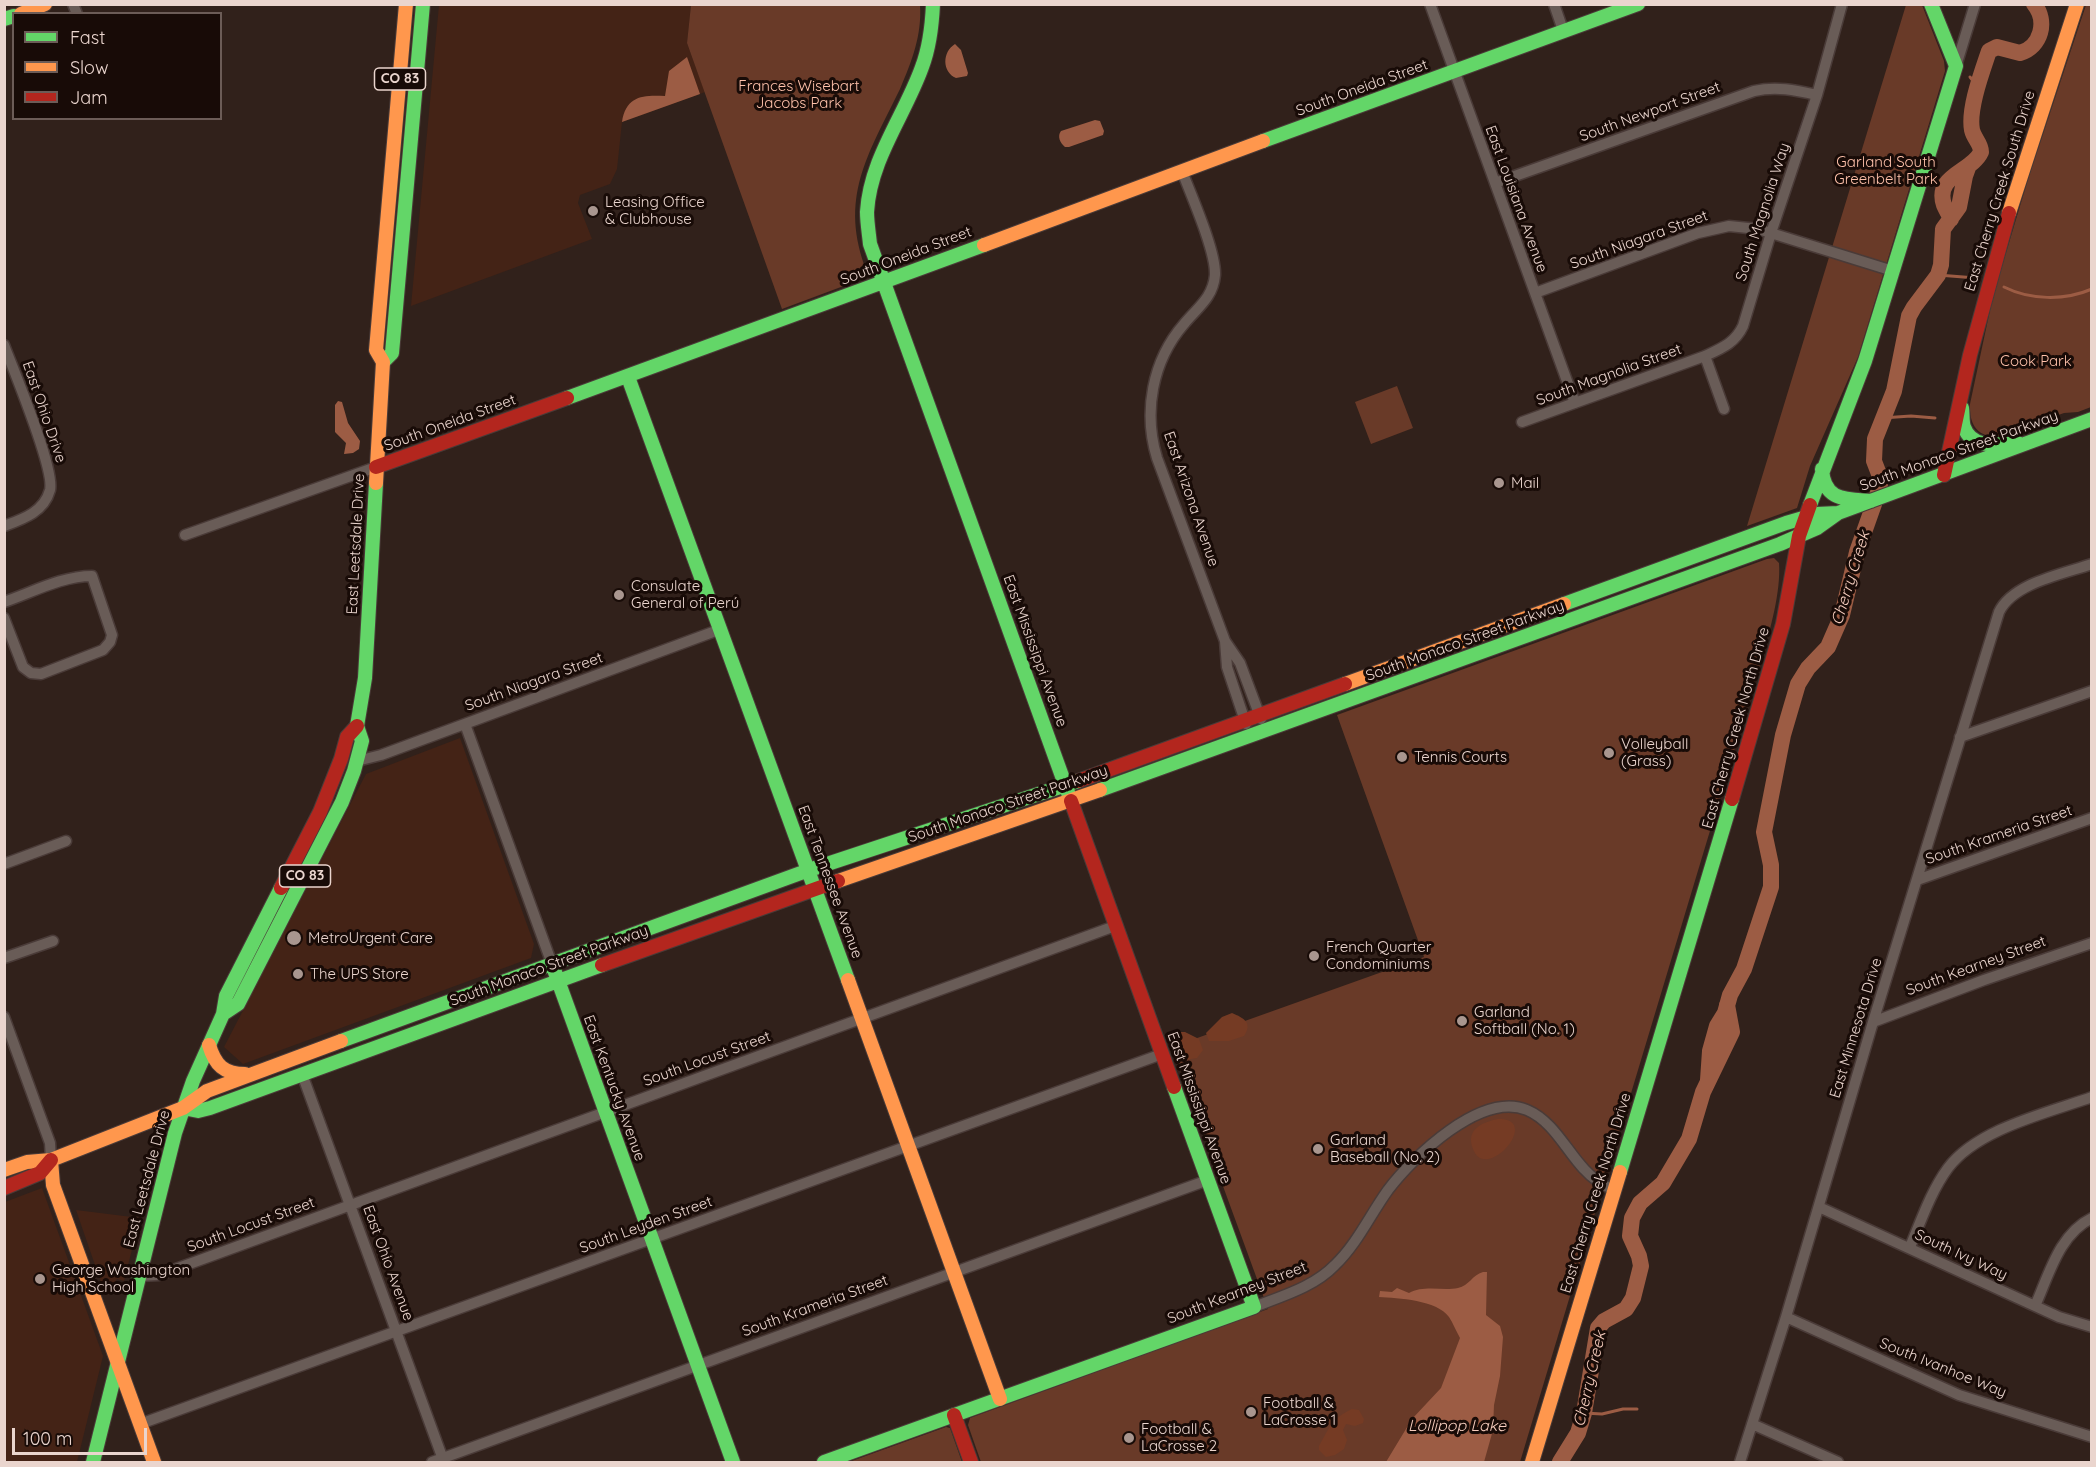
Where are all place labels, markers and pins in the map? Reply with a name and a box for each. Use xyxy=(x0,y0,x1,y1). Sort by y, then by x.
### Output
place label: Leasing Office & Clubhouse xyxy=(605,193,705,228)
marker: Leasing Office & Clubhouse xyxy=(586,204,600,218)
place label: Mail xyxy=(1511,474,1539,492)
marker: Mail xyxy=(1492,476,1506,490)
place label: Consulate General of Perú xyxy=(631,577,739,612)
marker: Consulate General of Perú xyxy=(612,588,626,602)
place label: Volleyball (Grass) xyxy=(1621,735,1688,770)
marker: Volleyball (Grass) xyxy=(1602,746,1616,760)
place label: Tennis Courts xyxy=(1414,748,1507,766)
marker: Tennis Courts xyxy=(1395,750,1409,764)
marker: MetroUrgent Care xyxy=(285,929,303,947)
place label: MetroUrgent Care xyxy=(308,929,433,947)
place label: French Quarter Condominiums xyxy=(1326,938,1432,973)
marker: French Quarter Condominiums xyxy=(1307,949,1321,963)
place label: The UPS Store xyxy=(310,965,409,983)
marker: The UPS Store xyxy=(291,967,305,981)
place label: Garland Softball (No. 1) xyxy=(1474,1003,1575,1038)
marker: Garland Softball (No. 1) xyxy=(1455,1014,1469,1028)
place label: Garland Baseball (No. 2) xyxy=(1330,1131,1440,1166)
marker: Garland Baseball (No. 2) xyxy=(1311,1142,1325,1156)
place label: George Washington High School xyxy=(52,1261,190,1296)
marker: George Washington High School xyxy=(33,1272,47,1286)
place label: Football & LaCrosse 1 xyxy=(1263,1394,1336,1429)
marker: Football & LaCrosse 1 xyxy=(1244,1405,1258,1419)
place label: Football & LaCrosse 2 xyxy=(1141,1420,1217,1455)
marker: Football & LaCrosse 2 xyxy=(1122,1431,1136,1445)

